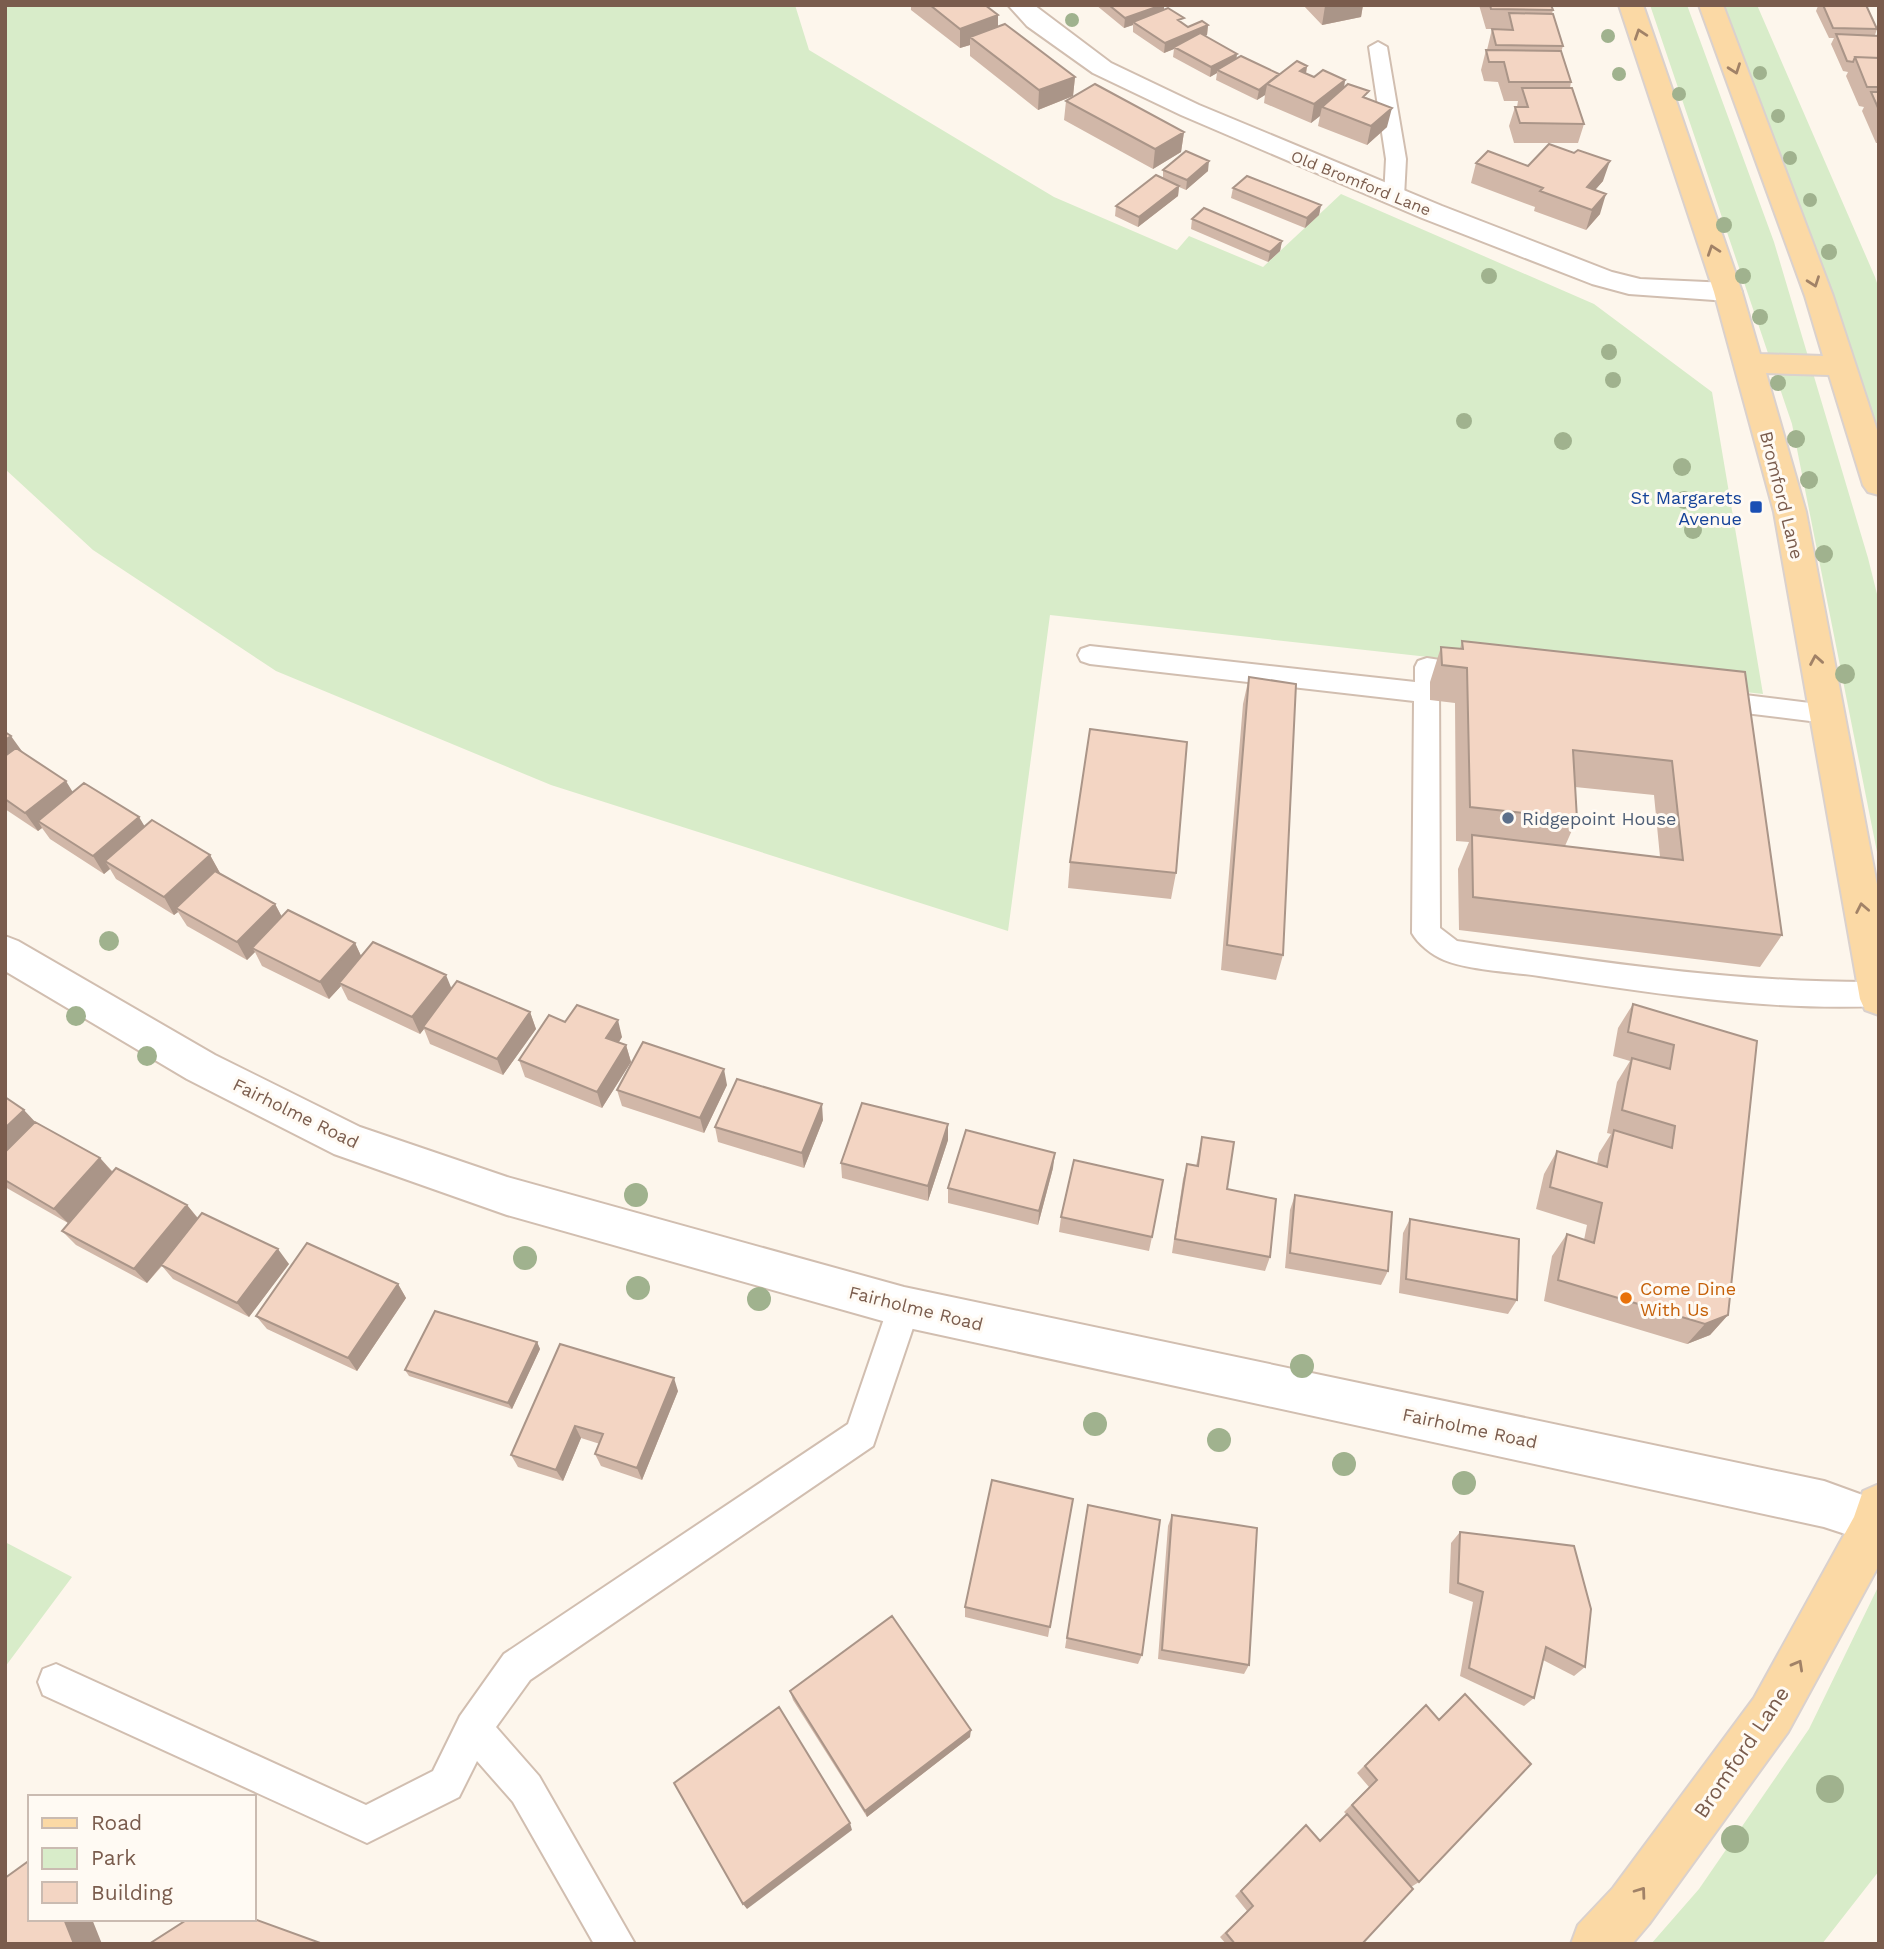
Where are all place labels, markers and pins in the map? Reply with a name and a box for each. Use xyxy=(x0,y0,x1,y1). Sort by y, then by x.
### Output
place label: St Margarets Avenue xyxy=(1630,487,1742,529)
marker: St Margarets Avenue xyxy=(1748,499,1764,515)
place label: Ridgepoint House xyxy=(1522,808,1676,829)
marker: Ridgepoint House xyxy=(1500,810,1516,826)
place label: Come Dine With Us xyxy=(1640,1278,1736,1320)
marker: Come Dine With Us xyxy=(1618,1290,1634,1306)

